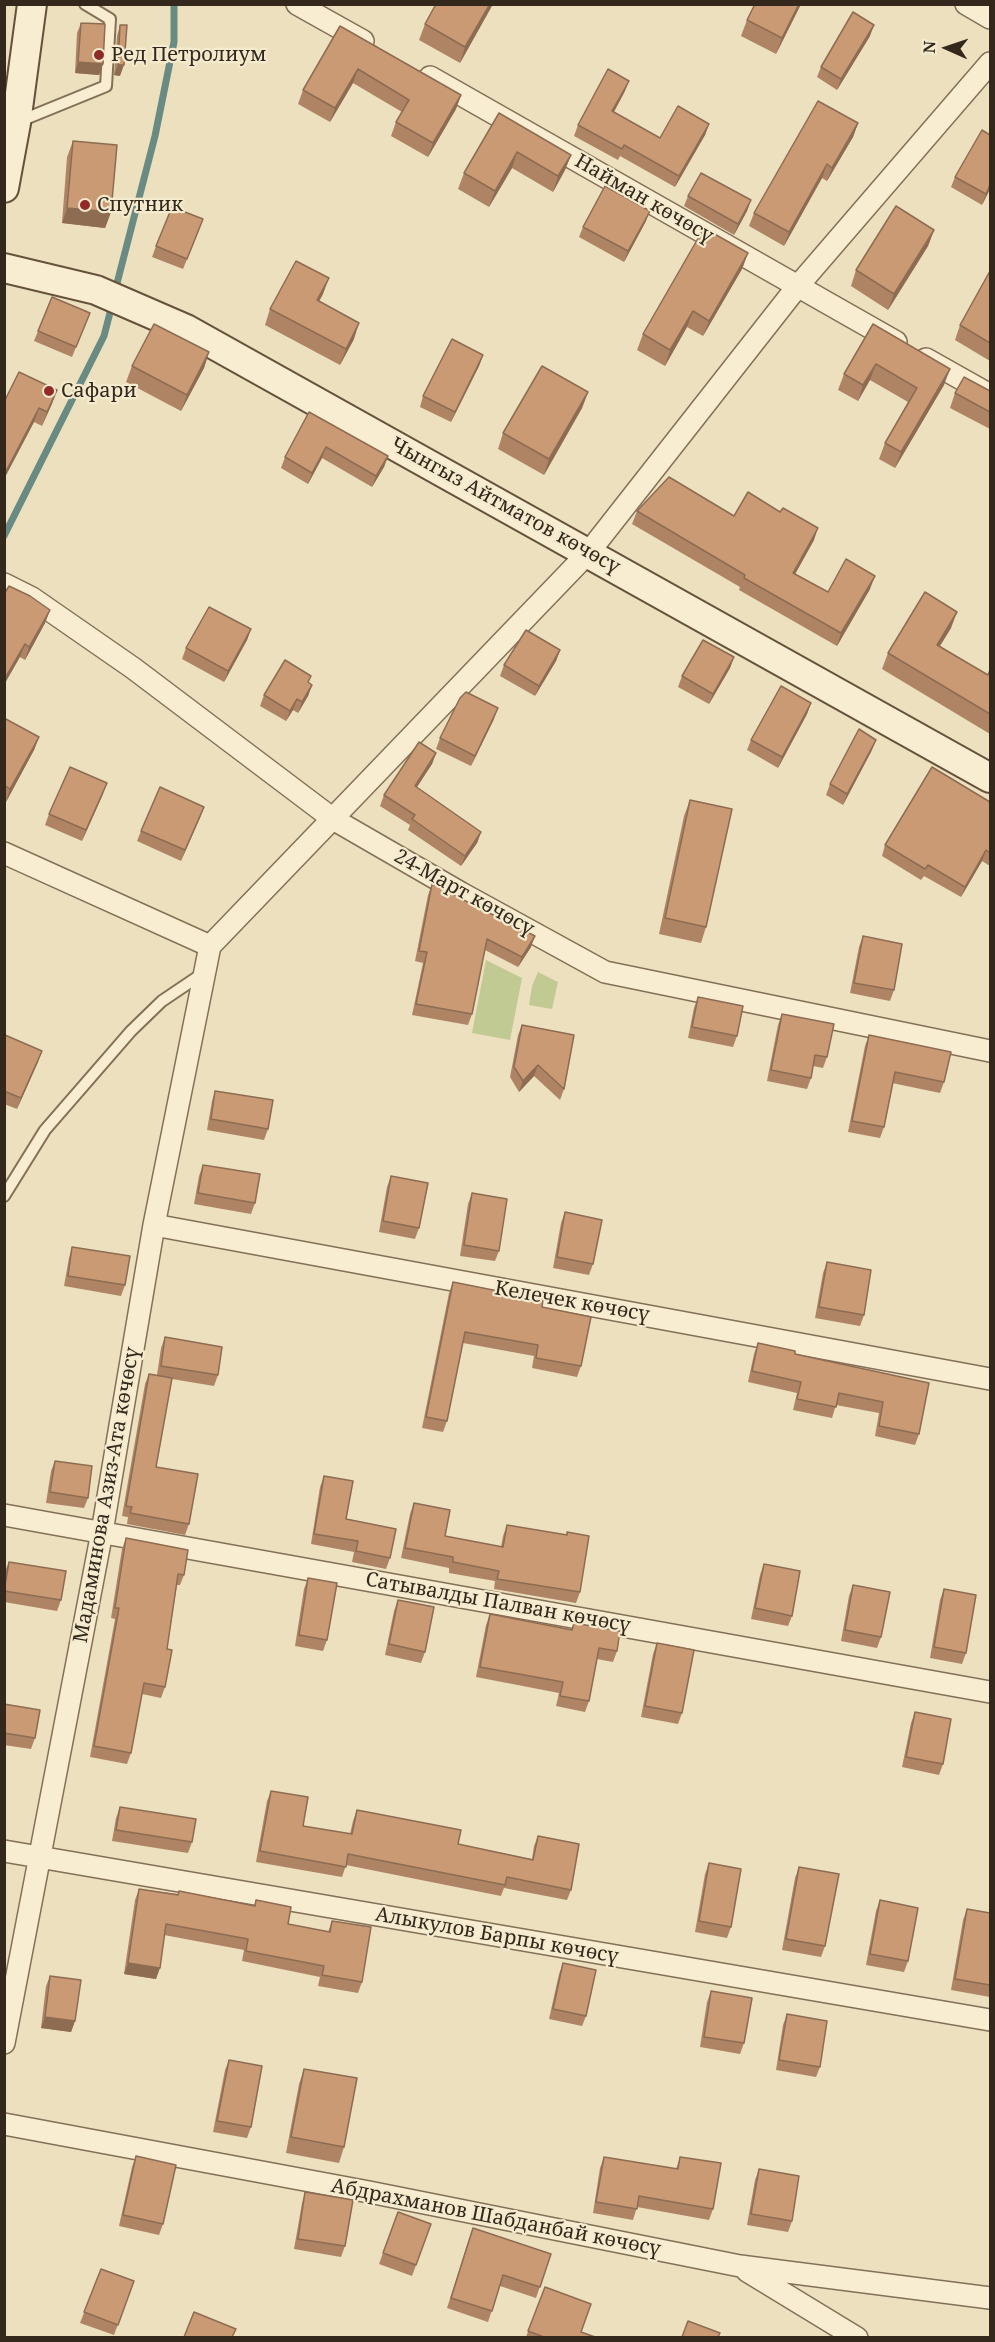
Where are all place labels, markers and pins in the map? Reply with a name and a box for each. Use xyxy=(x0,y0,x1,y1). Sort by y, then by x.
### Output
place label: Ред Петролиум xyxy=(111,43,266,67)
marker: Ред Петролиум xyxy=(92,48,106,62)
place label: Спутник xyxy=(97,193,183,217)
marker: Спутник xyxy=(78,198,92,212)
place label: Сафари xyxy=(61,379,137,403)
marker: Сафари xyxy=(42,384,56,398)

